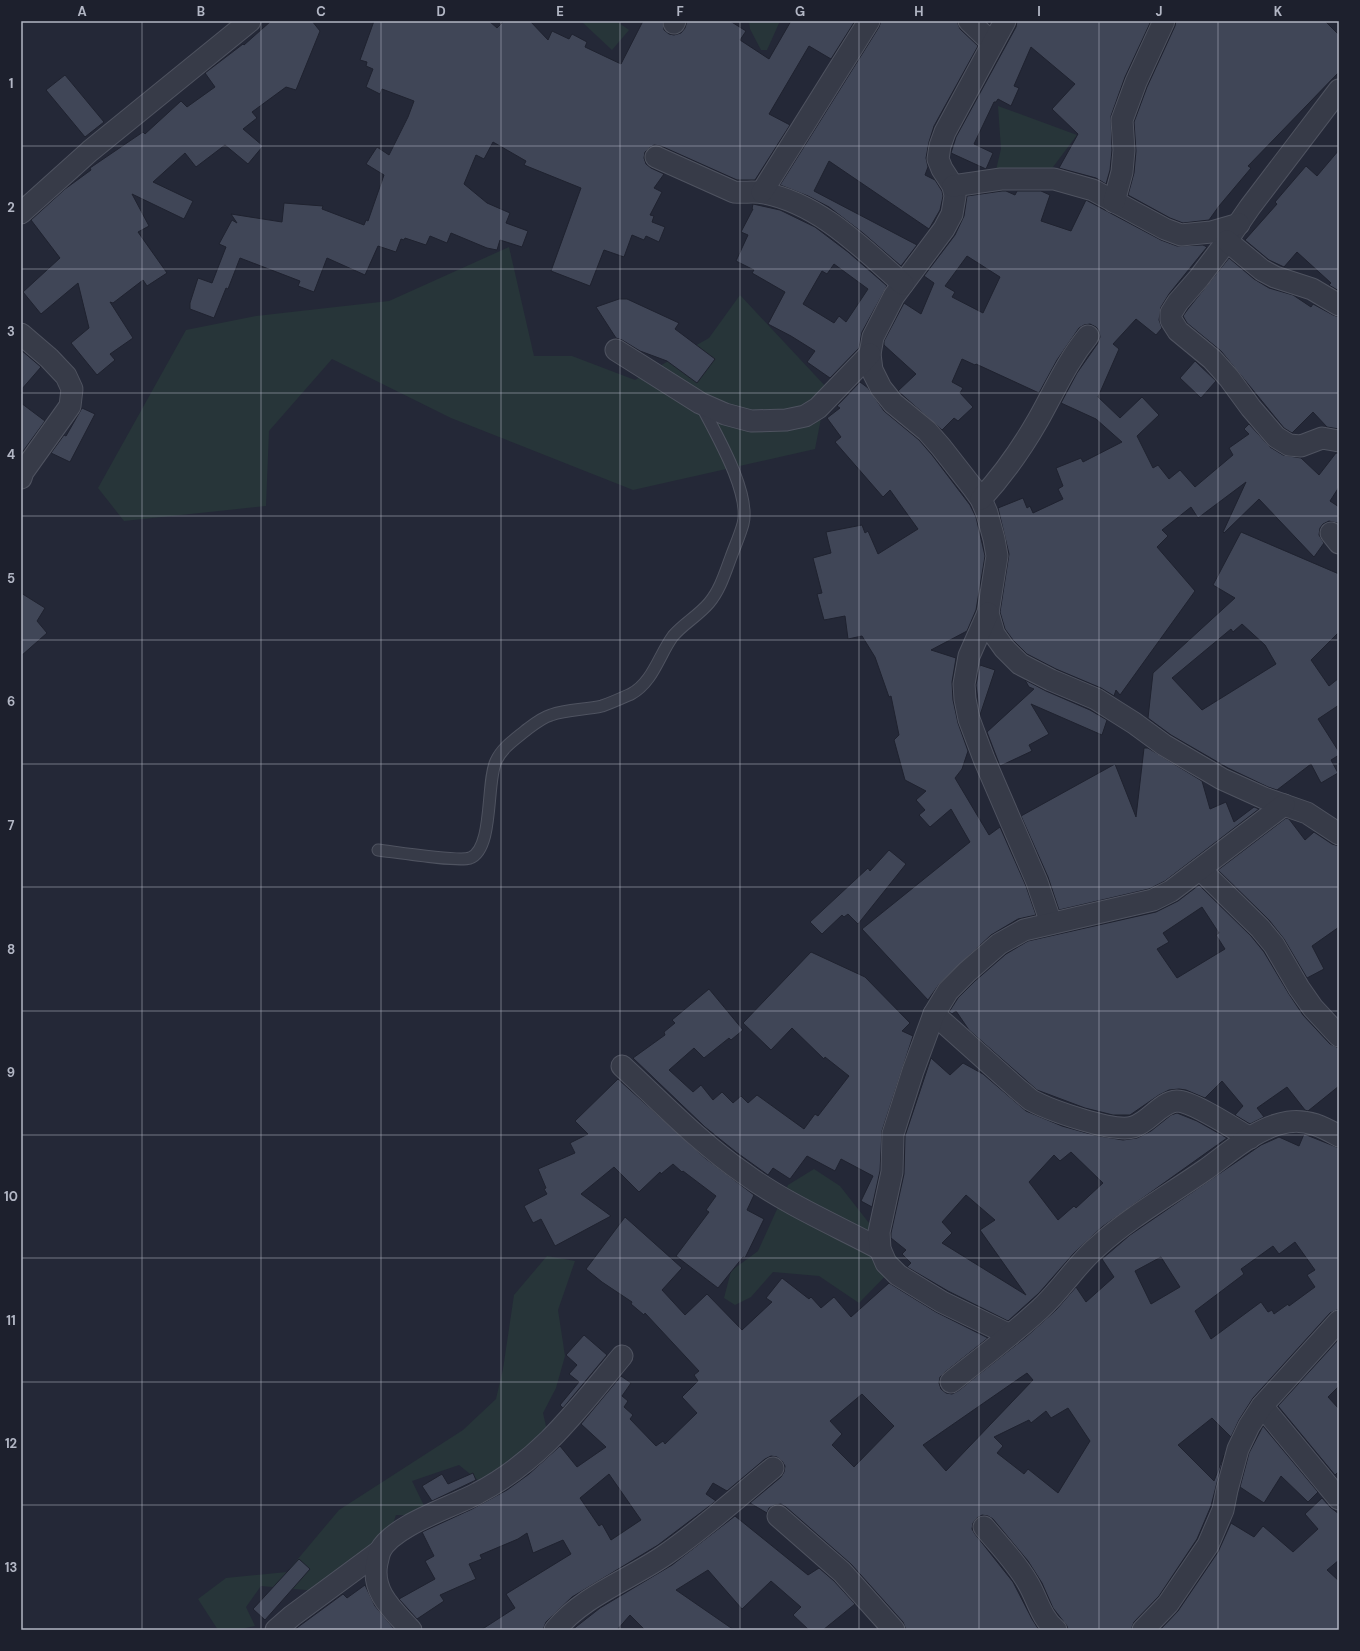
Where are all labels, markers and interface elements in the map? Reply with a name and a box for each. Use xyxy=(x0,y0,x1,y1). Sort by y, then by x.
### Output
text: A xyxy=(77,3,87,20)
text: B xyxy=(197,3,205,20)
text: C xyxy=(316,3,326,20)
text: D xyxy=(436,3,446,20)
text: E xyxy=(556,3,564,20)
text: F xyxy=(676,3,684,20)
text: G xyxy=(795,3,805,20)
text: H xyxy=(914,3,924,20)
text: I xyxy=(1037,3,1041,20)
text: J xyxy=(1155,3,1163,20)
text: K xyxy=(1274,3,1283,20)
text: 1 xyxy=(9,75,13,92)
text: 2 xyxy=(7,199,15,216)
text: 3 xyxy=(7,323,15,340)
text: 4 xyxy=(7,446,15,463)
text: 5 xyxy=(7,570,15,587)
text: 6 xyxy=(7,693,15,710)
text: 7 xyxy=(8,817,15,834)
text: 8 xyxy=(7,941,15,958)
text: 9 xyxy=(7,1064,15,1081)
text: 10 xyxy=(4,1188,18,1205)
text: 11 xyxy=(6,1312,16,1329)
text: 12 xyxy=(5,1435,17,1452)
text: 13 xyxy=(5,1559,17,1576)

